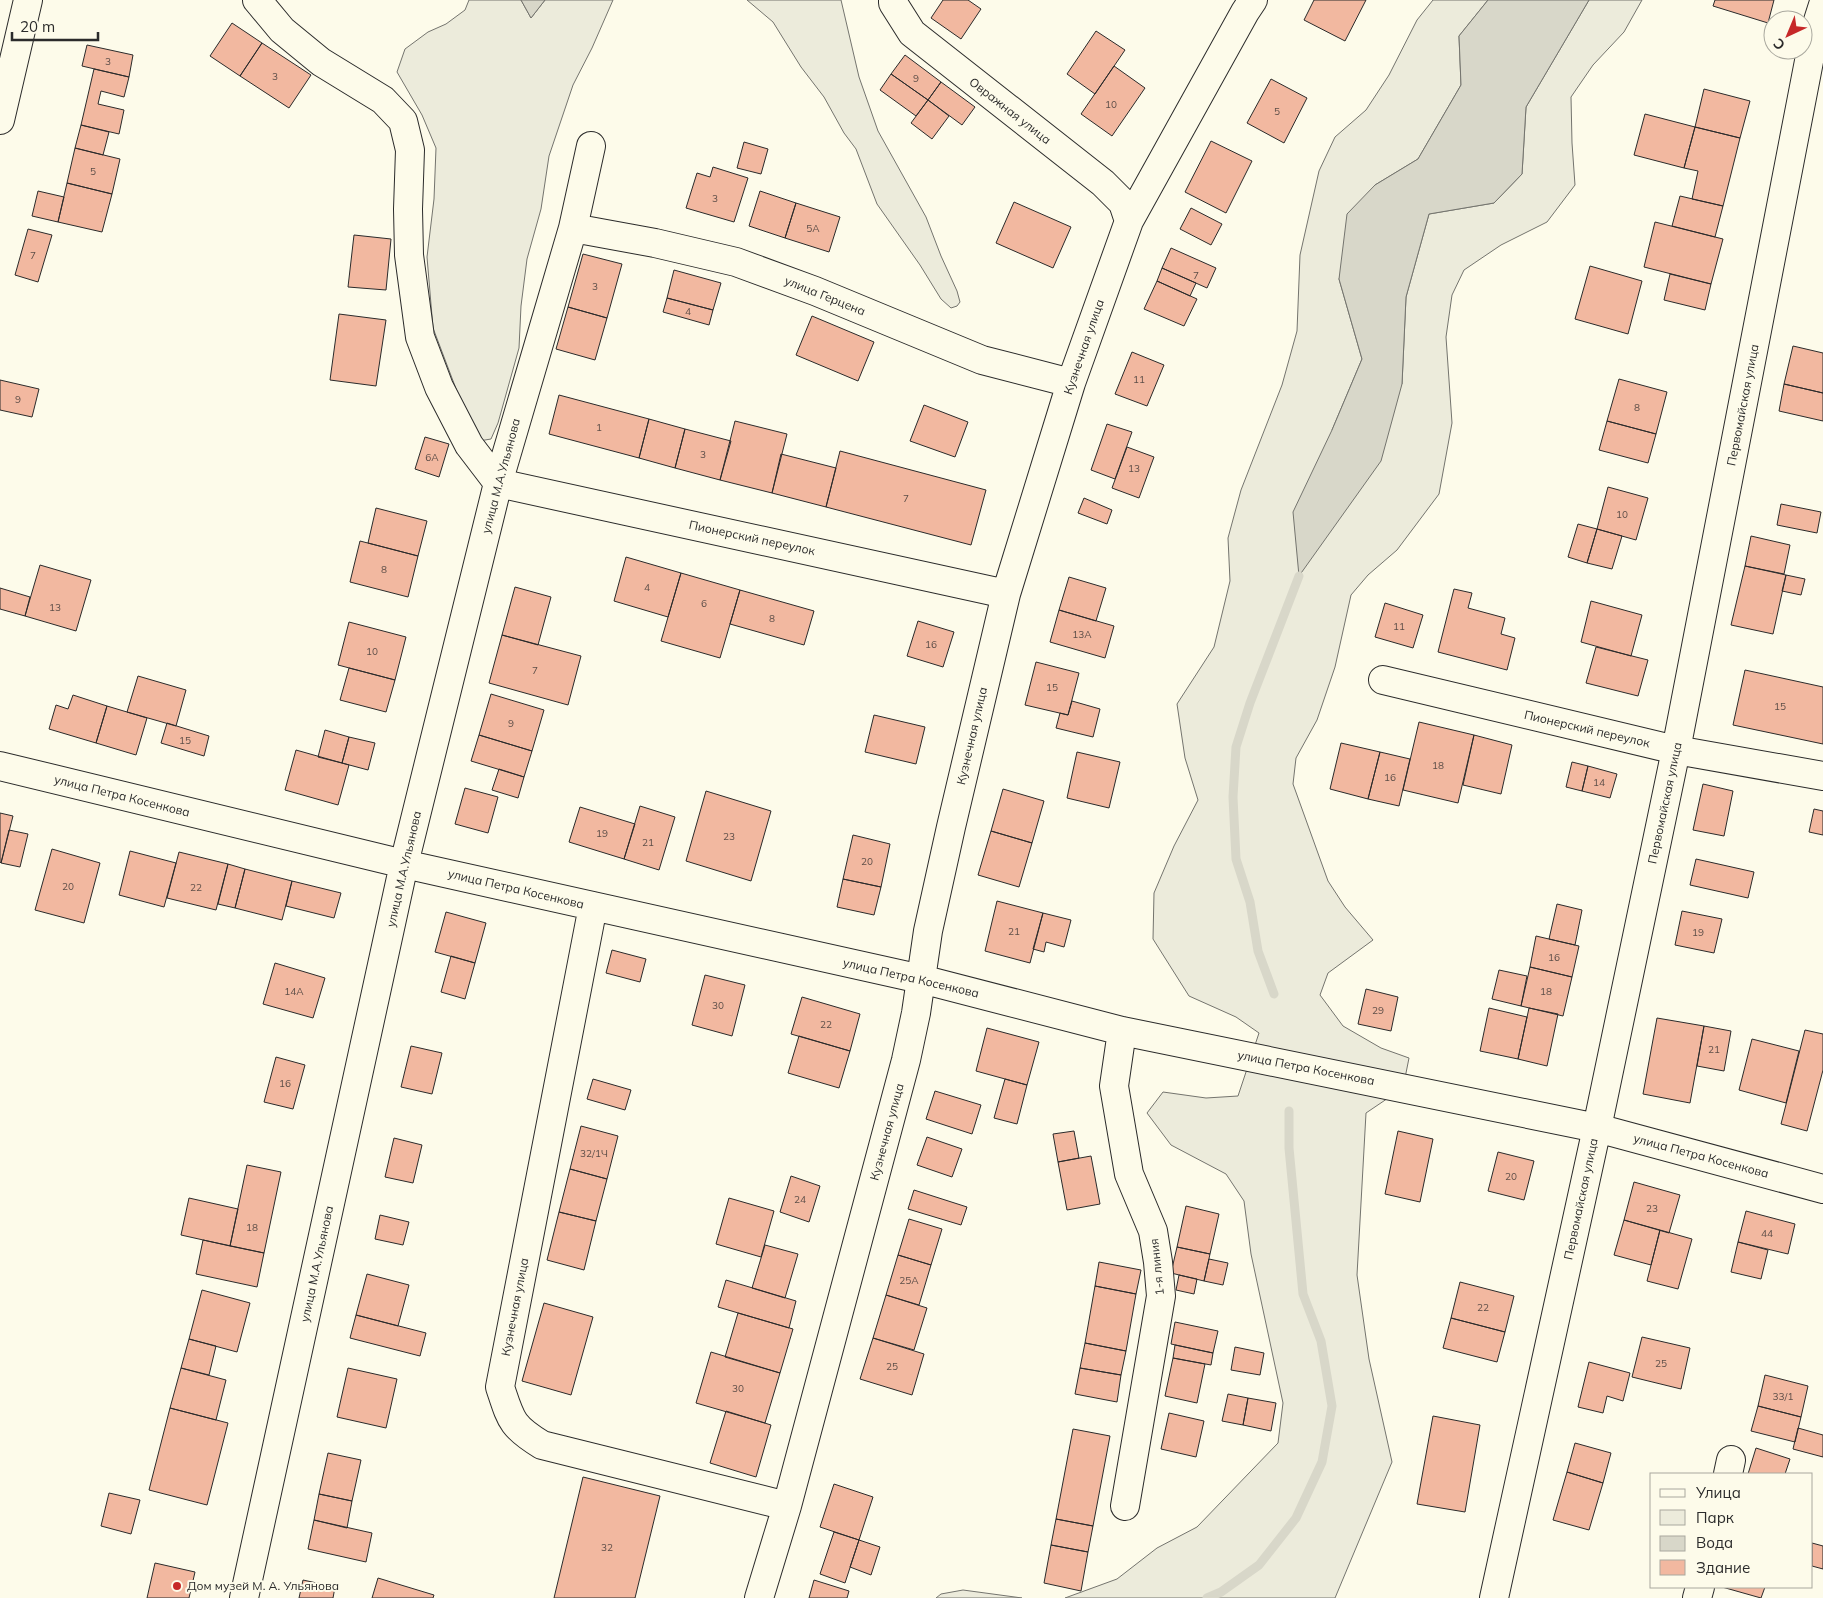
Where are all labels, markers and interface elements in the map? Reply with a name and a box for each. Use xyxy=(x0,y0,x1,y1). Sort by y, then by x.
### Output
scale bar xyxy=(12,10,99,42)
north arrow xyxy=(1763,10,1813,60)
text: 20 m xyxy=(20,17,55,36)
text: С xyxy=(1769,35,1789,54)
house number: 3 xyxy=(105,55,111,68)
house number: 3 xyxy=(272,70,278,83)
house number: 9 xyxy=(913,72,919,85)
street label: Овражная улица xyxy=(966,74,1054,147)
house number: 10 xyxy=(1105,98,1117,111)
house number: 5 xyxy=(1274,105,1280,118)
house number: 5 xyxy=(90,165,96,178)
house number: 3 xyxy=(712,192,718,205)
house number: 5А xyxy=(806,222,820,235)
house number: 7 xyxy=(30,249,36,262)
house number: 7 xyxy=(1193,269,1199,282)
street label: улица Герцена xyxy=(783,273,868,319)
house number: 3 xyxy=(592,280,598,293)
street label: Кузнечная улица xyxy=(1060,297,1107,397)
house number: 4 xyxy=(685,305,691,318)
street label: Первомайская улица xyxy=(1723,343,1762,467)
house number: 11 xyxy=(1133,373,1145,386)
house number: 9 xyxy=(15,393,21,406)
house number: 8 xyxy=(1634,401,1640,414)
street label: улица М.А.Ульянова xyxy=(478,417,523,535)
house number: 1 xyxy=(596,421,602,434)
house number: 3 xyxy=(700,448,706,461)
house number: 6А xyxy=(425,451,439,464)
house number: 13 xyxy=(1128,462,1140,475)
house number: 7 xyxy=(903,492,909,505)
house number: 10 xyxy=(1616,508,1628,521)
street label: Пионерский переулок xyxy=(688,517,817,558)
house number: 8 xyxy=(381,563,387,576)
house number: 4 xyxy=(644,581,650,594)
house number: 6 xyxy=(701,597,707,610)
house number: 13 xyxy=(49,601,61,614)
house number: 8 xyxy=(769,612,775,625)
house number: 11 xyxy=(1393,620,1405,633)
house number: 13А xyxy=(1072,628,1092,641)
house number: 16 xyxy=(925,638,937,651)
house number: 10 xyxy=(366,645,378,658)
house number: 7 xyxy=(532,664,538,677)
house number: 15 xyxy=(1046,681,1058,694)
street label: Кузнечная улица xyxy=(953,686,990,786)
house number: 15 xyxy=(1774,700,1786,713)
street label: Пионерский переулок xyxy=(1523,707,1652,750)
house number: 9 xyxy=(508,717,514,730)
house number: 15 xyxy=(179,734,191,747)
street label: Первомайская улица xyxy=(1644,741,1685,865)
house number: 18 xyxy=(1432,759,1444,772)
street label: улица Петра Косенкова xyxy=(53,771,192,820)
house number: 16 xyxy=(1384,771,1396,784)
house number: 14 xyxy=(1593,776,1605,789)
street label: улица М.А.Ульянова xyxy=(383,809,424,928)
house number: 19 xyxy=(596,827,608,840)
house number: 23 xyxy=(723,830,735,843)
house number: 21 xyxy=(642,836,654,849)
house number: 20 xyxy=(861,855,873,868)
street label: улица Петра Косенкова xyxy=(447,866,586,911)
house number: 20 xyxy=(62,880,74,893)
house number: 22 xyxy=(190,881,202,894)
house number: 21 xyxy=(1008,925,1020,938)
house number: 19 xyxy=(1692,926,1704,939)
house number: 16 xyxy=(1548,951,1560,964)
street label: улица Петра Косенкова xyxy=(842,955,981,1000)
house number: 14А xyxy=(284,985,304,998)
house number: 18 xyxy=(1540,985,1552,998)
house number: 30 xyxy=(712,999,724,1012)
house number: 29 xyxy=(1372,1004,1384,1017)
house number: 22 xyxy=(820,1018,832,1031)
house number: 21 xyxy=(1708,1043,1720,1056)
street label: улица Петра Косенкова xyxy=(1236,1047,1376,1088)
house number: 16 xyxy=(279,1077,291,1090)
street label: Кузнечная улица xyxy=(866,1082,907,1182)
street label: улица Петра Косенкова xyxy=(1632,1130,1770,1181)
street label: Первомайская улица xyxy=(1560,1137,1601,1261)
house number: 32/1Ч xyxy=(580,1147,608,1160)
house number: 20 xyxy=(1505,1170,1517,1183)
house number: 24 xyxy=(794,1193,806,1206)
house number: 23 xyxy=(1646,1202,1658,1215)
street label: улица М.А.Ульянова xyxy=(297,1204,336,1323)
house number: 18 xyxy=(246,1221,258,1234)
house number: 44 xyxy=(1761,1227,1773,1240)
street label: 1-я линия xyxy=(1146,1238,1167,1296)
street label: Кузнечная улица xyxy=(498,1256,531,1357)
house number: 25А xyxy=(899,1274,919,1287)
house number: 22 xyxy=(1477,1301,1489,1314)
house number: 25 xyxy=(1655,1357,1667,1370)
house number: 25 xyxy=(886,1360,898,1373)
house number: 30 xyxy=(732,1382,744,1395)
house number: 33/1 xyxy=(1773,1390,1793,1403)
legend xyxy=(1650,1473,1813,1588)
text: Улица xyxy=(1695,1483,1741,1502)
text: Парк xyxy=(1696,1508,1735,1527)
text: Вода xyxy=(1696,1533,1733,1552)
house number: 32 xyxy=(601,1541,613,1554)
text: Здание xyxy=(1696,1558,1750,1577)
place label: Дом музей М. А. Ульянова xyxy=(187,1578,339,1593)
marker: Дом музей М. А. Ульянова xyxy=(171,1580,183,1592)

